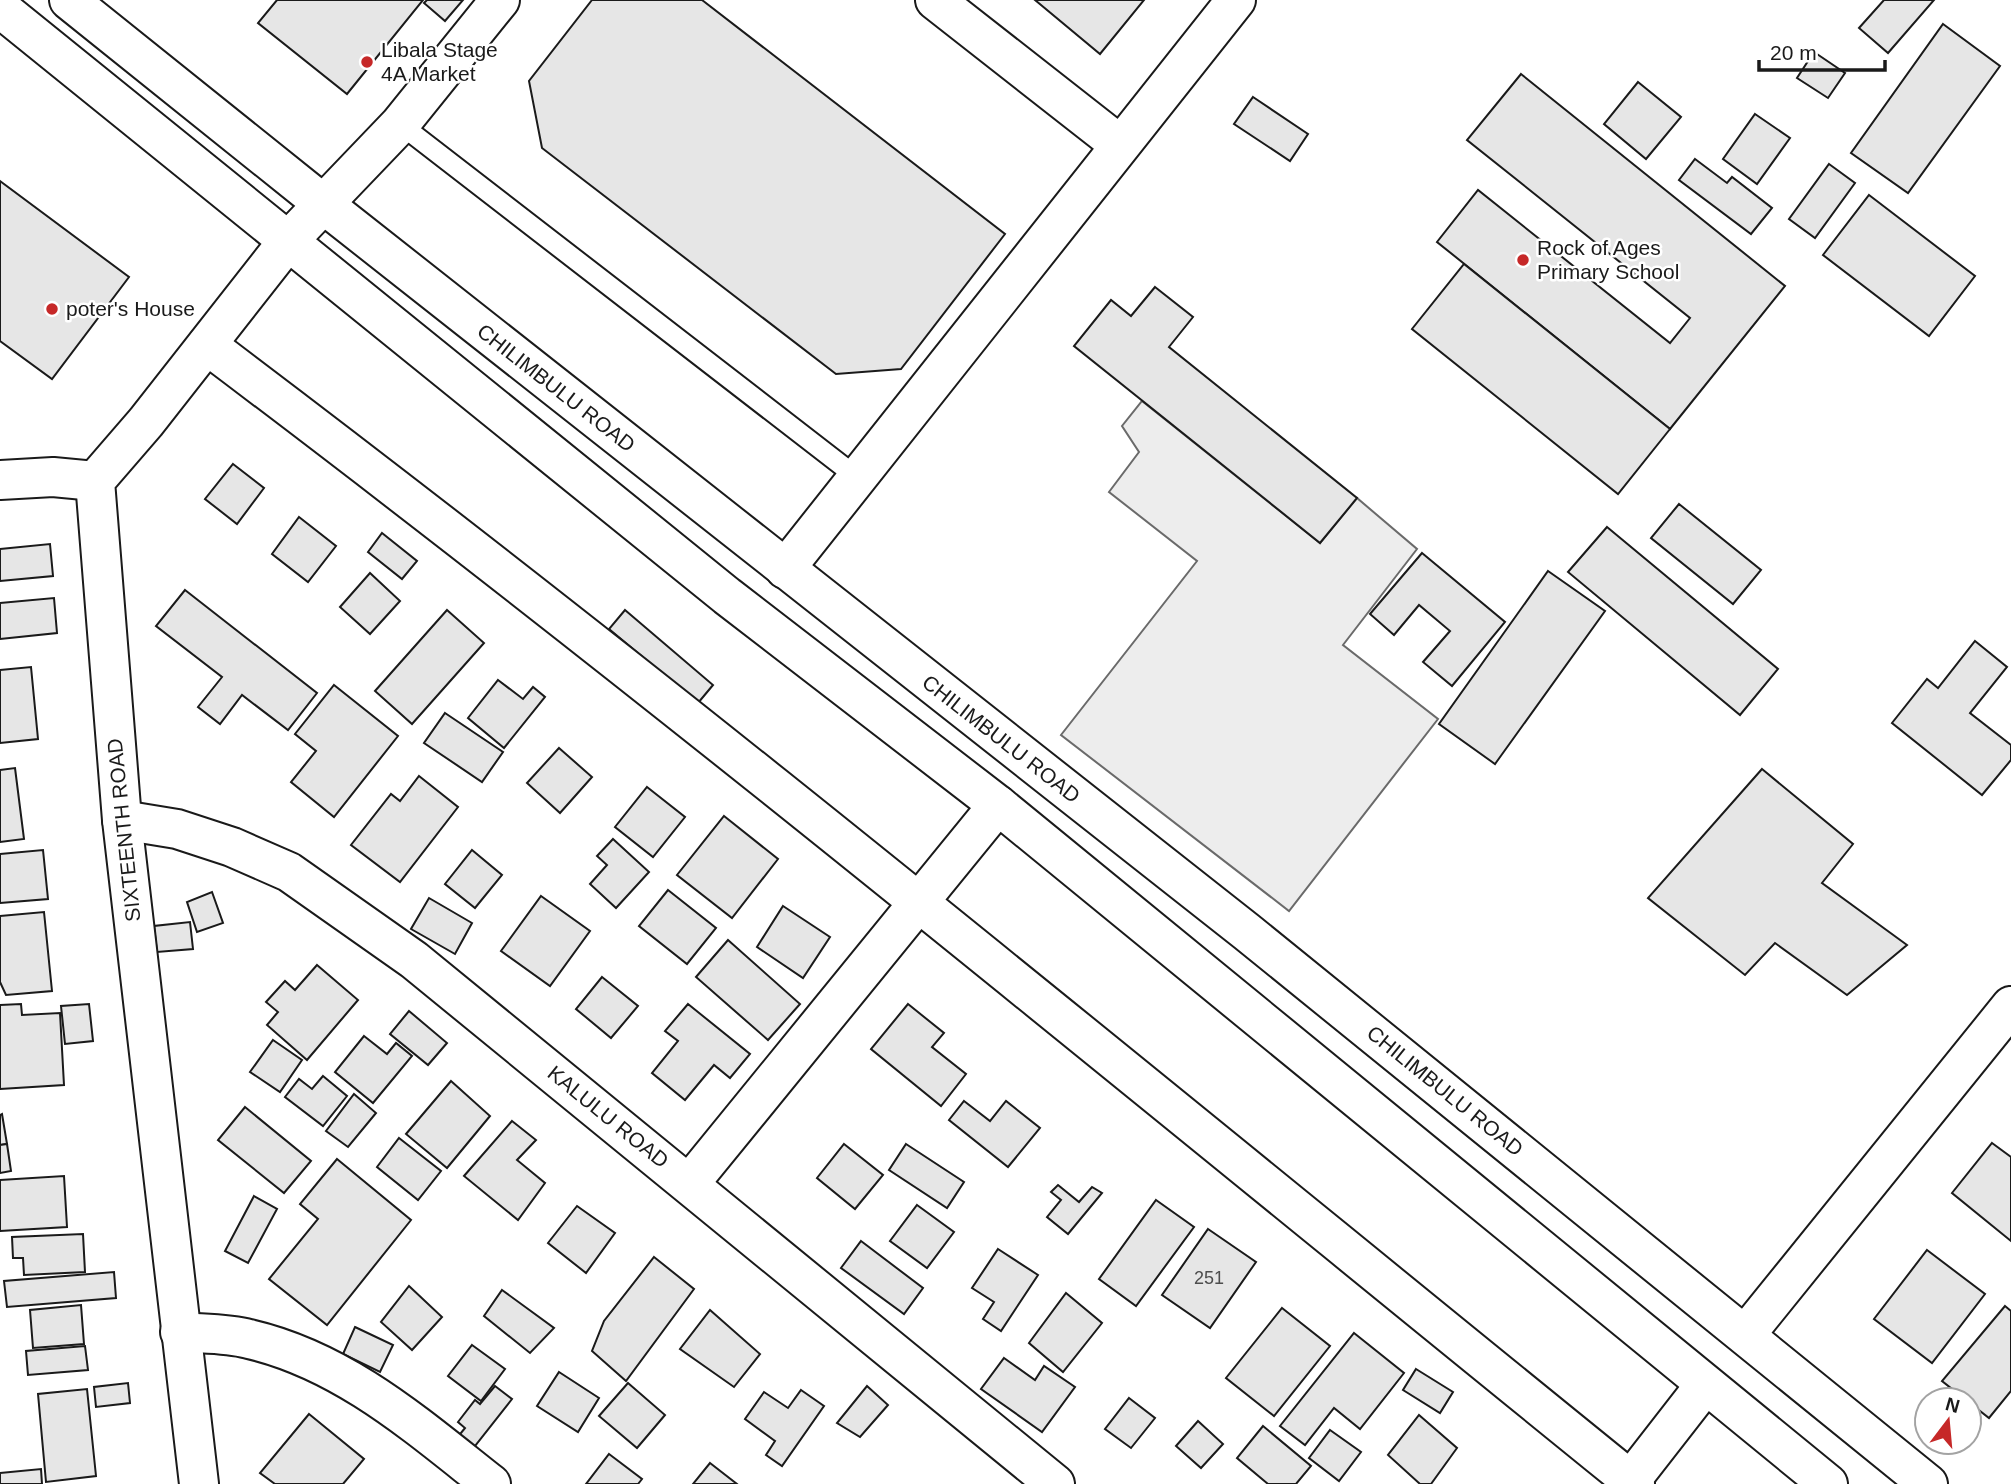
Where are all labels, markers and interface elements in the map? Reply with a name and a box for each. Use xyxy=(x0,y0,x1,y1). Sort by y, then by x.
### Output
scale bar xyxy=(1759,28,1885,72)
place label: Libala Stage 4A Market xyxy=(381,38,498,85)
text: 20 m xyxy=(1770,41,1817,64)
marker: Libala Stage 4A Market xyxy=(359,54,375,70)
place label: Rock of Ages Primary School xyxy=(1537,236,1679,283)
marker: Rock of Ages Primary School xyxy=(1515,252,1531,268)
place label: poter's House xyxy=(66,297,195,320)
marker: poter's House xyxy=(44,301,60,317)
street label: CHILIMBULU ROAD xyxy=(473,319,640,456)
street label: CHILIMBULU ROAD xyxy=(918,670,1085,807)
street label: SIXTEENTH ROAD xyxy=(102,737,145,923)
street label: CHILIMBULU ROAD xyxy=(1363,1021,1528,1160)
street label: KALULU ROAD xyxy=(543,1061,673,1172)
house number: 251 xyxy=(1194,1268,1224,1288)
north arrow xyxy=(1913,1386,1983,1456)
text: N xyxy=(1943,1393,1962,1417)

